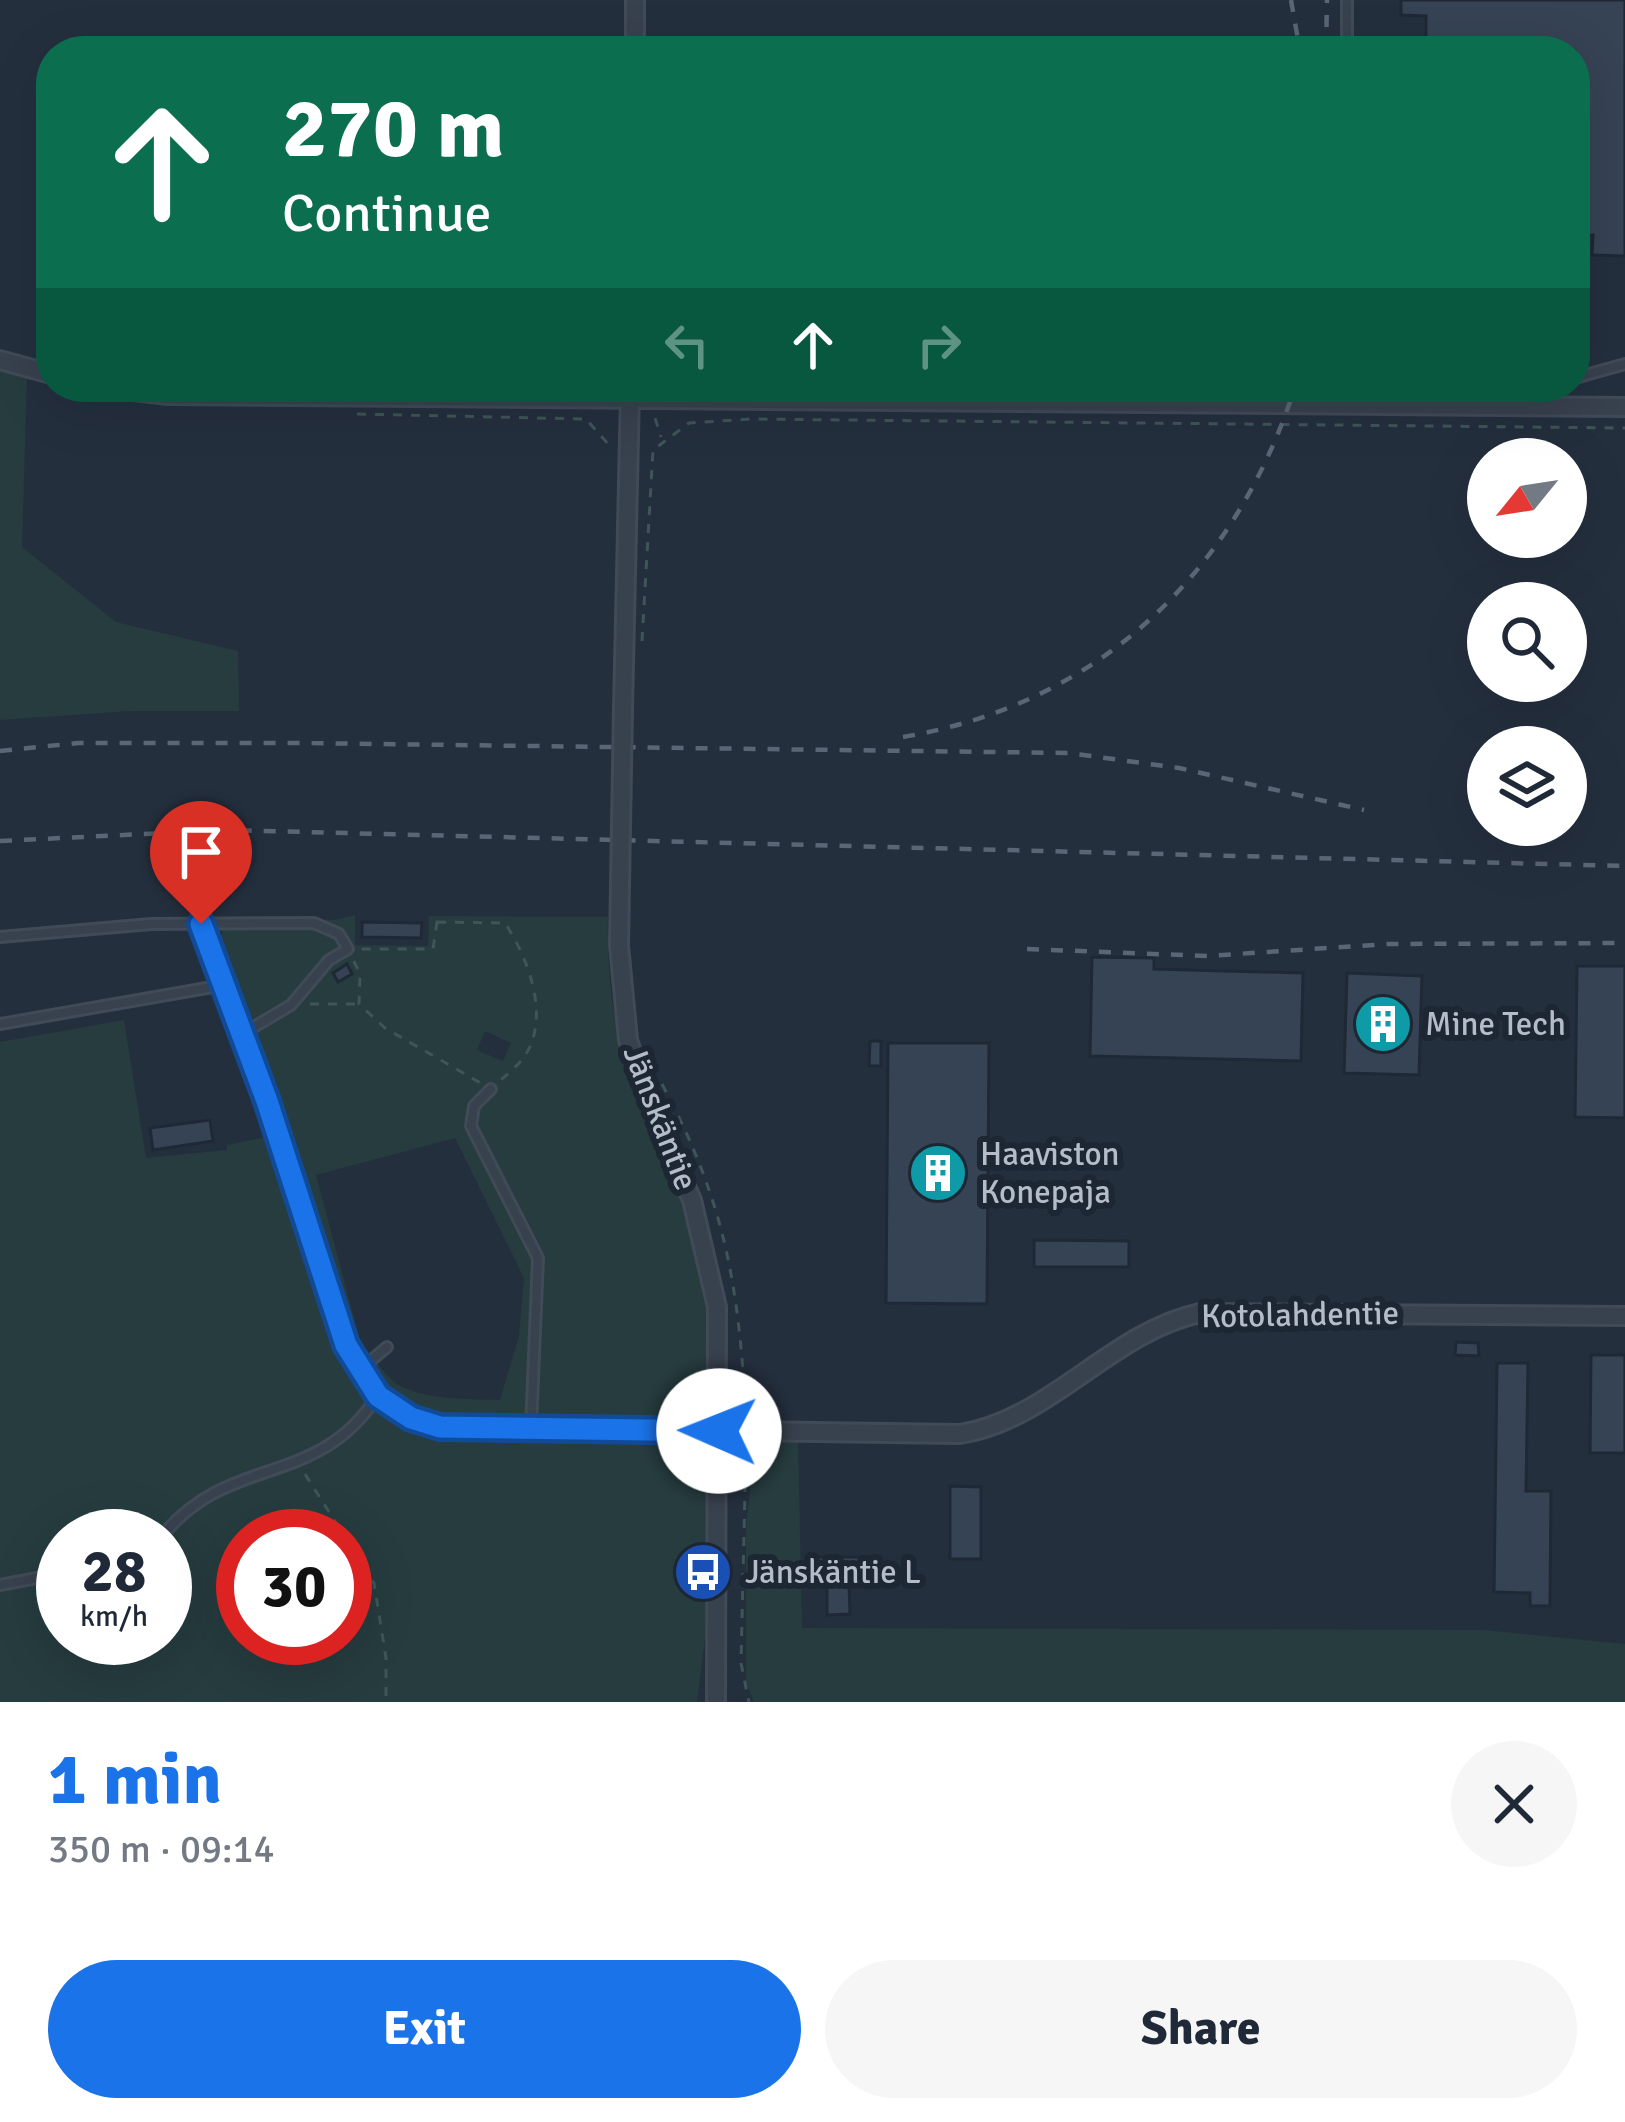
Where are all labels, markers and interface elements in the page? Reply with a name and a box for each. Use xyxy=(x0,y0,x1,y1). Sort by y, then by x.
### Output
text: 270 m xyxy=(282,77,504,181)
icon: ahead xyxy=(84,84,240,240)
text: Continue xyxy=(282,180,492,247)
icon: left xyxy=(654,312,720,378)
icon: ahead xyxy=(780,312,846,378)
icon: right xyxy=(906,312,972,378)
north arrow xyxy=(1467,438,1587,558)
map controls xyxy=(1467,438,1587,846)
button: search xyxy=(1467,582,1587,702)
button: layers xyxy=(1467,726,1587,846)
pin xyxy=(150,801,252,924)
icon: arrive xyxy=(168,819,234,885)
building icon: Mine Tech xyxy=(1352,993,1414,1055)
place label: Mine Tech xyxy=(1425,1004,1566,1045)
street label: Jänskäntie xyxy=(614,1040,706,1196)
place label: Haaviston Konepaja xyxy=(980,1134,1120,1213)
building icon: Haaviston Konepaja xyxy=(907,1142,969,1204)
street label: Kotolahdentie xyxy=(1201,1293,1399,1337)
position arrow xyxy=(656,1368,782,1494)
speed limit sign: 30 xyxy=(216,1509,372,1665)
text: 28 xyxy=(82,1535,146,1609)
bus stop icon: Jänskäntie L xyxy=(672,1541,734,1603)
place label: Jänskäntie L xyxy=(745,1552,921,1593)
text: km/h xyxy=(80,1598,148,1635)
text: 1 min xyxy=(48,1735,222,1824)
button: close xyxy=(1451,1741,1577,1867)
text: 350 m · 09:14 xyxy=(48,1825,275,1873)
button: Exit xyxy=(48,1960,801,2098)
button: Share xyxy=(825,1960,1577,2098)

